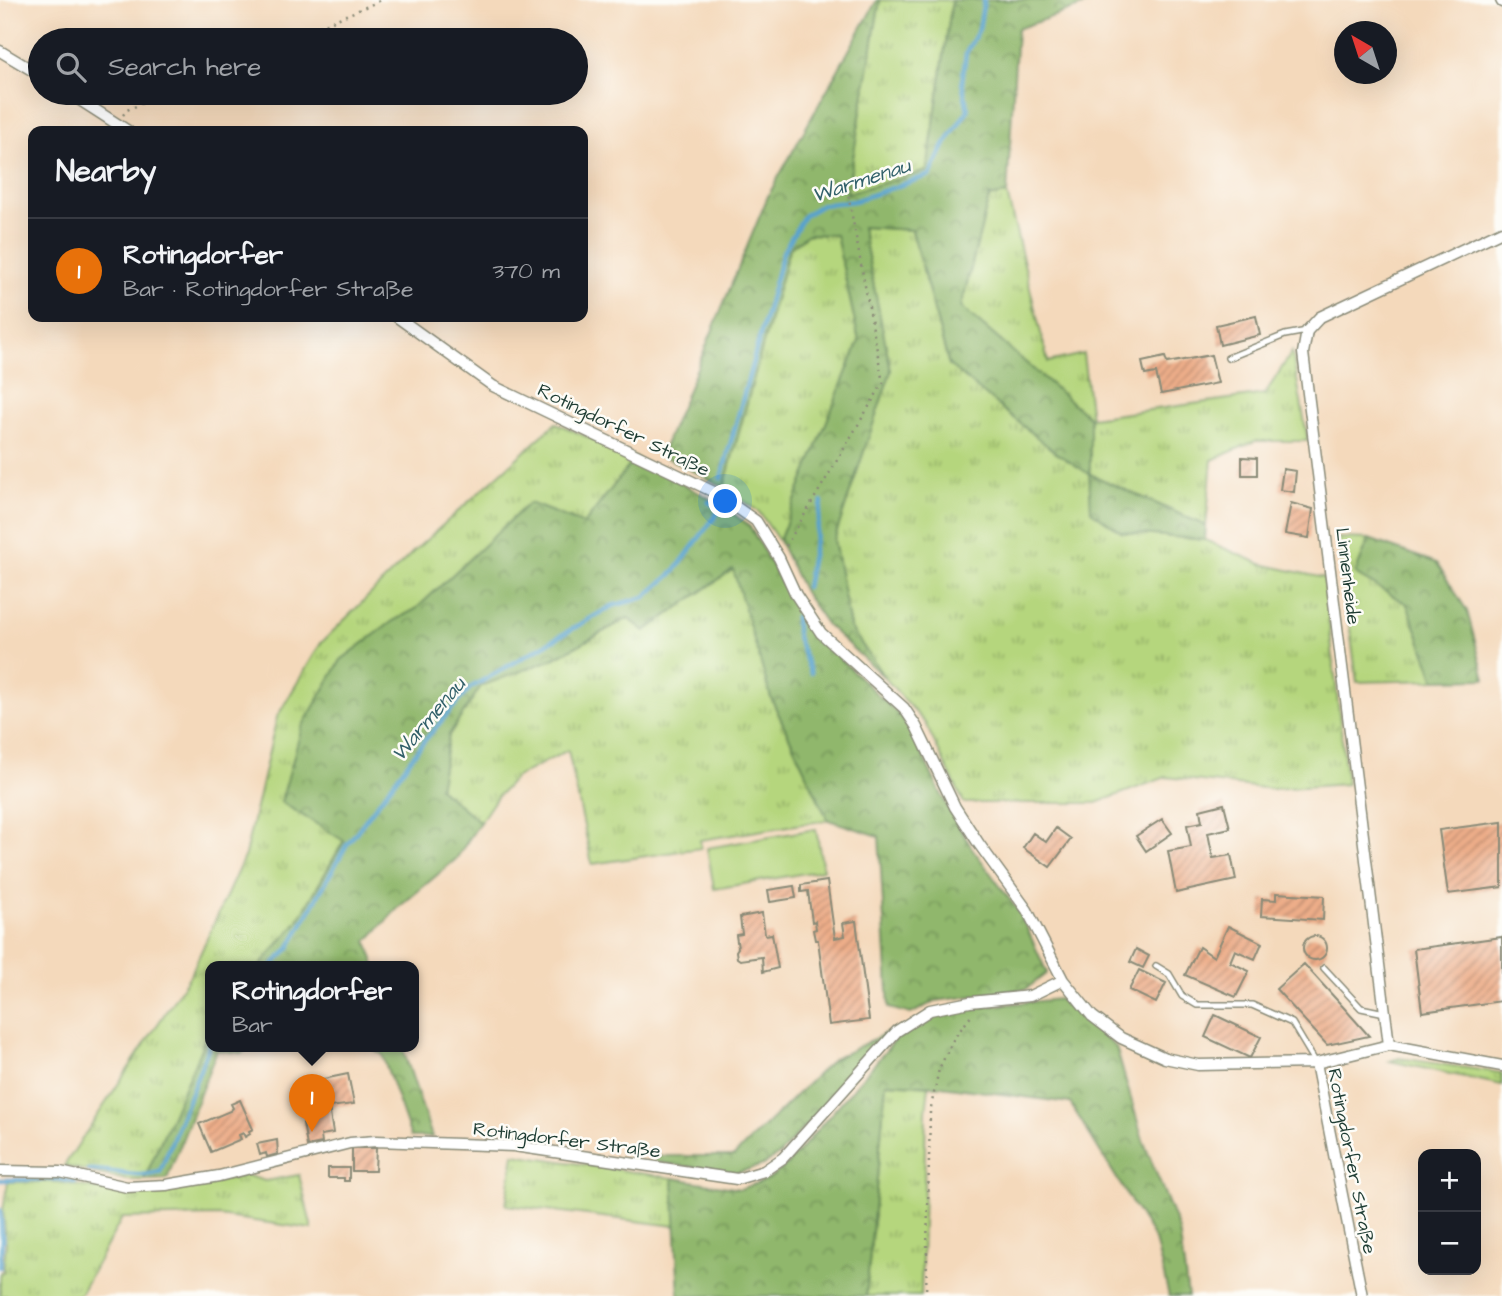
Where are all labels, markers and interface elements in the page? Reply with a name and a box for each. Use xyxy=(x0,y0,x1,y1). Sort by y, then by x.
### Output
north arrow xyxy=(1334,21,1397,84)
search box xyxy=(28,28,588,105)
icon: search xyxy=(52,48,90,86)
text: Search here xyxy=(108,49,261,85)
text: Nearby xyxy=(56,151,156,193)
water label: Warmenau xyxy=(808,151,915,210)
text: Rotingdorfer xyxy=(123,237,283,273)
text: 1 xyxy=(78,255,80,287)
text: 370 m xyxy=(493,255,560,287)
text: Bar · Rotingdorfer Straße xyxy=(123,273,414,305)
street label: Rotingdorfer Straße xyxy=(532,377,714,485)
your location xyxy=(708,484,742,518)
street label: Linnenheide xyxy=(1328,526,1367,626)
water label: Warmenau xyxy=(385,670,473,768)
popup xyxy=(205,961,419,1052)
text: Rotingdorfer xyxy=(232,973,392,1009)
text: Bar xyxy=(232,1009,273,1041)
street label: Rotingdorfer Straße xyxy=(1319,1066,1383,1257)
pin: 1 xyxy=(289,1074,335,1132)
street label: Rotingdorfer Straße xyxy=(472,1116,662,1166)
map controls xyxy=(1418,1149,1481,1275)
button: + xyxy=(1418,1149,1481,1212)
button: − xyxy=(1418,1212,1481,1275)

